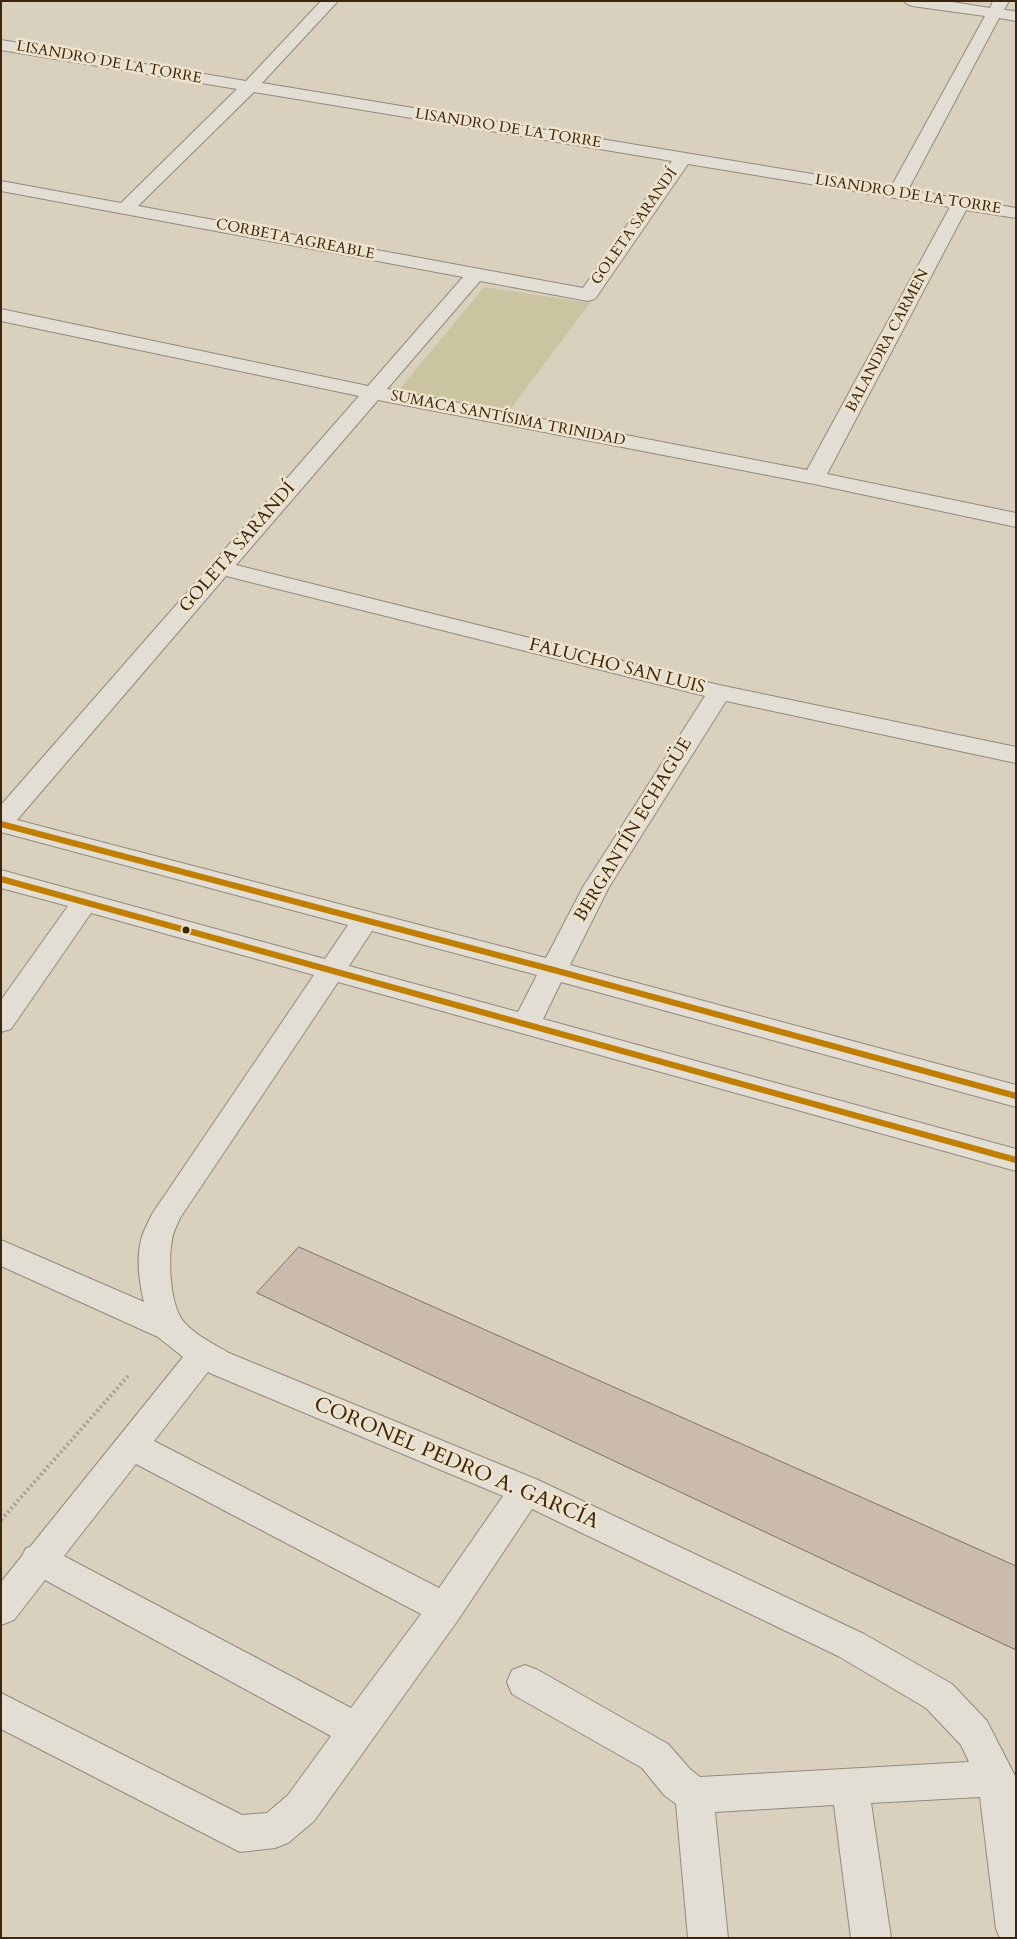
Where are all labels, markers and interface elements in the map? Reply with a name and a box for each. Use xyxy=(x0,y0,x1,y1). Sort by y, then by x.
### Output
street label: LISANDRO DE LA TORRE xyxy=(15,38,203,88)
street label: LISANDRO DE LA TORRE xyxy=(414,105,602,153)
street label: GOLETA SARANDÍ xyxy=(588,165,682,289)
street label: LISANDRO DE LA TORRE xyxy=(814,171,1002,219)
street label: CORBETA AGREABLE xyxy=(214,216,376,264)
street label: BALANDRA CARMEN xyxy=(843,266,933,416)
street label: SUMACA SANTÍSIMA TRINIDAD xyxy=(389,387,627,451)
street label: GOLETA SARANDÍ xyxy=(175,478,301,618)
street label: FALUCHO SAN LUIS xyxy=(527,635,707,699)
street label: BERGANTÍN ECHAGÜE xyxy=(571,734,697,926)
unlabelled marker xyxy=(181,925,191,935)
street label: CORONEL PEDRO A. GARCÍA xyxy=(310,1392,602,1536)

